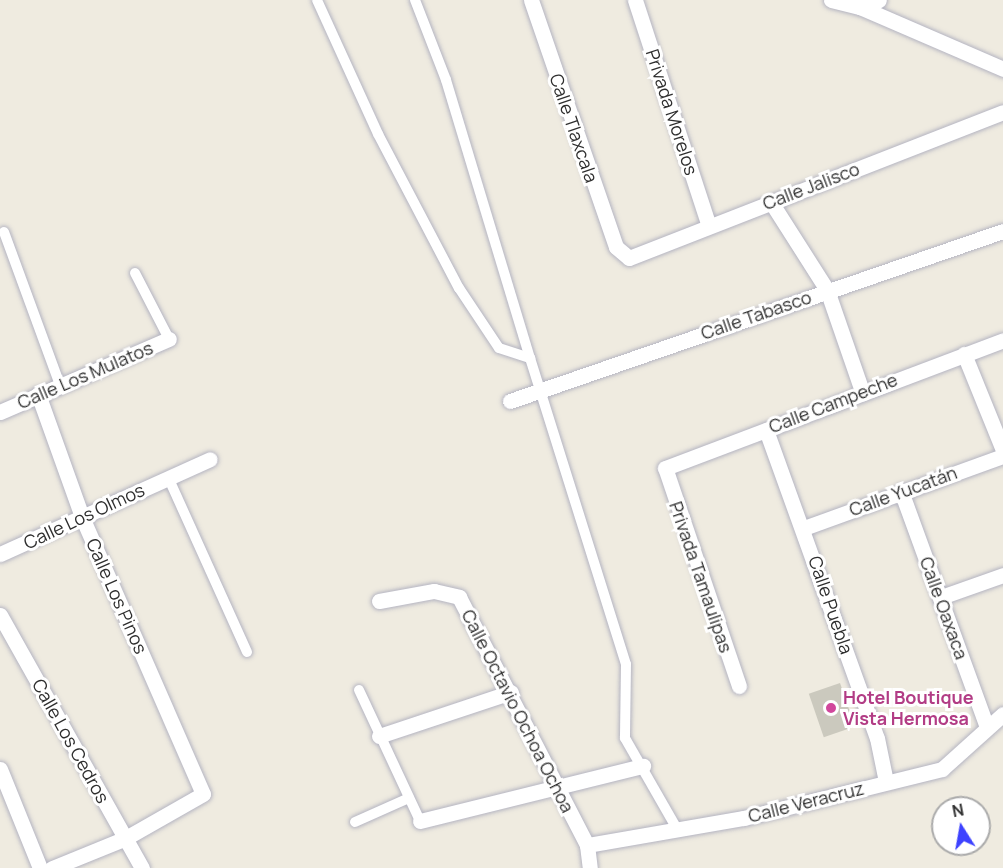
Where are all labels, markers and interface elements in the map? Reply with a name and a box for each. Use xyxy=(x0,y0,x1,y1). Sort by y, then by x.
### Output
street label: Privada Morelos xyxy=(641,46,703,178)
street label: Calle Tlaxcala xyxy=(545,71,603,185)
street label: Calle Jalisco xyxy=(760,158,862,214)
street label: Calle Tabasco xyxy=(698,286,814,344)
street label: Calle Los Mulatos xyxy=(14,337,156,413)
street label: Calle Campeche xyxy=(766,369,900,437)
street label: Calle Yucatán xyxy=(846,461,960,521)
street label: Calle Los Olmos xyxy=(20,479,148,553)
street label: Privada Tamaulipas xyxy=(665,499,737,655)
street label: Calle Los Pinos xyxy=(82,535,152,657)
street label: Calle Puebla xyxy=(804,553,858,657)
street label: Calle Oaxaca xyxy=(915,554,973,662)
street label: Calle Octavio Ochoa Ochoa xyxy=(457,606,579,816)
street label: Calle Los Cedros xyxy=(28,675,114,807)
place label: Hotel Boutique Vista Hermosa xyxy=(843,687,974,730)
marker: Hotel Boutique Vista Hermosa xyxy=(824,701,838,715)
street label: Calle Veracruz xyxy=(746,777,866,827)
north arrow xyxy=(931,796,991,856)
text: N xyxy=(950,798,966,822)

